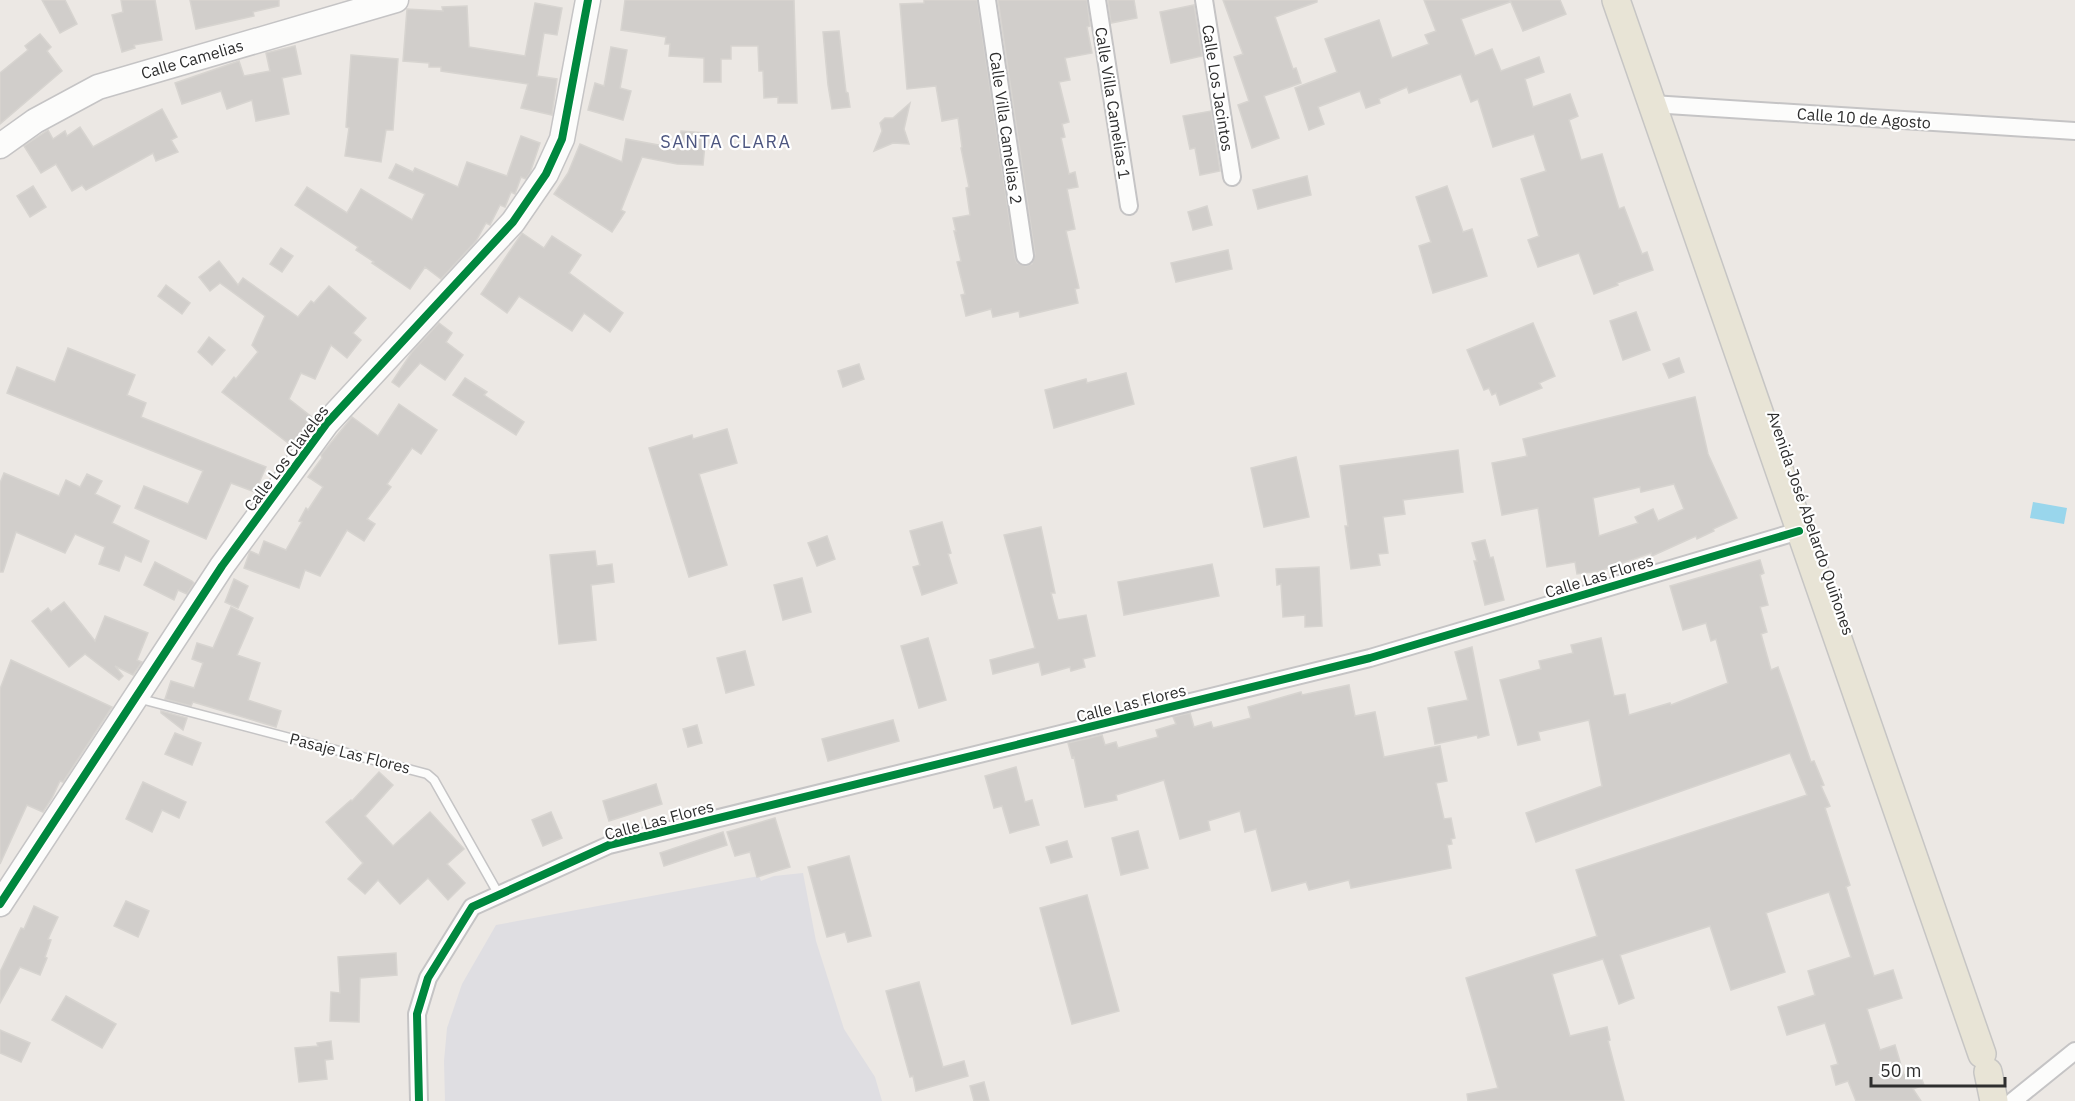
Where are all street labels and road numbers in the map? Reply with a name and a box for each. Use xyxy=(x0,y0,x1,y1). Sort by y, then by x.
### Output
street label: Calle Los Jacintos xyxy=(1198,23,1238,153)
street label: Calle Villa Camelias 1 xyxy=(1091,26,1135,180)
street label: Calle Camelias xyxy=(138,35,246,83)
street label: Calle Villa Camelias 2 xyxy=(985,51,1027,205)
street label: Calle 10 de Agosto xyxy=(1796,103,1932,133)
street label: Calle Los Claveles xyxy=(239,401,333,515)
street label: Avenida José Abelardo Quiñones xyxy=(1763,408,1859,638)
street label: Calle Las Flores xyxy=(1542,550,1656,602)
street label: Calle Las Flores xyxy=(1074,680,1188,726)
street label: Pasaje Las Flores xyxy=(288,728,412,778)
street label: Calle Las Flores xyxy=(602,796,716,844)

